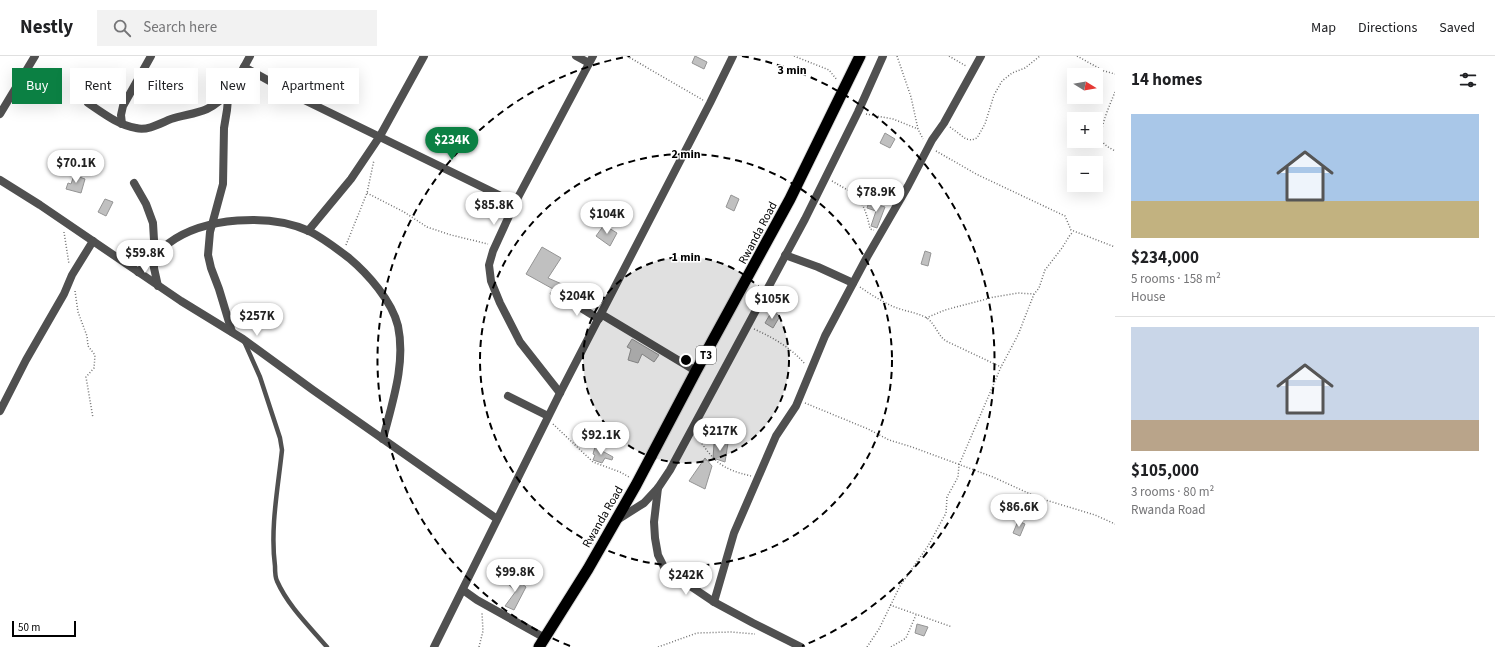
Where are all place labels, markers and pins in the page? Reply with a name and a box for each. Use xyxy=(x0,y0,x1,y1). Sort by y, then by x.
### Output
pin: $234K xyxy=(424,127,480,161)
pin: $70.1K xyxy=(43,150,109,184)
pin: $78.9K xyxy=(843,179,909,213)
pin: $85.8K xyxy=(461,192,527,226)
pin: $104K xyxy=(579,201,635,235)
pin: $59.8K xyxy=(112,240,178,274)
pin: $204K xyxy=(549,283,605,317)
pin: $105K xyxy=(744,286,800,320)
pin: $257K xyxy=(229,303,285,337)
centre of rings xyxy=(679,353,693,367)
pin: $217K xyxy=(692,418,748,452)
pin: $92.1K xyxy=(568,422,634,456)
pin: $86.6K xyxy=(986,494,1052,528)
pin: $99.8K xyxy=(482,559,548,593)
pin: $242K xyxy=(658,562,714,596)

